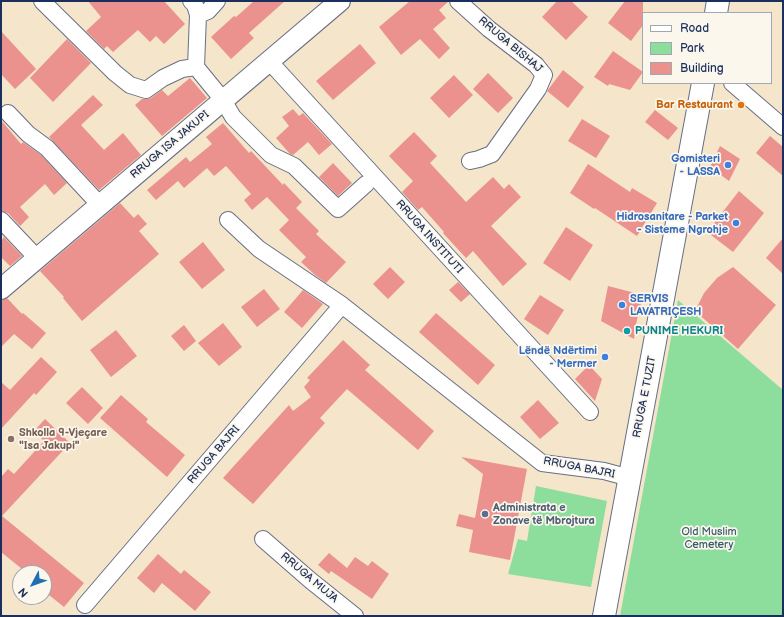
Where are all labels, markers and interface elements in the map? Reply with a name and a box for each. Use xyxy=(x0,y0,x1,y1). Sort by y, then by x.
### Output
legend xyxy=(642,12,772,84)
street label: RRUGA BISHAJ xyxy=(475,14,545,76)
text: Road xyxy=(680,21,709,36)
text: Park xyxy=(680,41,704,56)
text: Building xyxy=(680,61,724,76)
place label: Bar Restaurant xyxy=(656,98,733,112)
marker: Bar Restaurant xyxy=(736,100,746,110)
street label: RRUGA ISA JAKUPI xyxy=(128,108,212,182)
place label: Gomisteri - LASSA xyxy=(671,152,720,178)
marker: Gomisteri - LASSA xyxy=(723,160,733,170)
street label: RRUGA INSTITUTI xyxy=(393,198,465,276)
place label: Hidrosanitare - Parket - Sisteme Ngrohje xyxy=(616,210,728,236)
marker: Hidrosanitare - Parket - Sisteme Ngrohje xyxy=(731,218,741,228)
place label: SERVIS LAVATRIÇESH xyxy=(630,292,701,318)
marker: SERVIS LAVATRIÇESH xyxy=(617,300,627,310)
place label: PUNIME HEKURI xyxy=(635,324,723,338)
marker: PUNIME HEKURI xyxy=(622,326,632,336)
place label: Lëndë Ndërtimi - Mermer xyxy=(519,344,597,370)
marker: Lëndë Ndërtimi - Mermer xyxy=(600,352,610,362)
street label: RRUGA E TUZIT xyxy=(631,355,659,439)
street label: RRUGA BAJRI xyxy=(185,423,243,487)
place label: Shkolla 9-Vjeçare "Isa Jakupi" xyxy=(19,426,107,452)
marker: Shkolla 9-Vjeçare "Isa Jakupi" xyxy=(6,434,16,444)
street label: RRUGA BAJRI xyxy=(542,455,616,481)
place label: Administrata e Zonave të Mbrojtura xyxy=(493,501,595,527)
marker: Administrata e Zonave të Mbrojtura xyxy=(480,509,490,519)
park label: Old Muslim Cemetery xyxy=(681,525,737,551)
street label: RRUGA MUJA xyxy=(278,550,340,606)
north arrow xyxy=(12,565,52,605)
text: N xyxy=(16,585,31,600)

